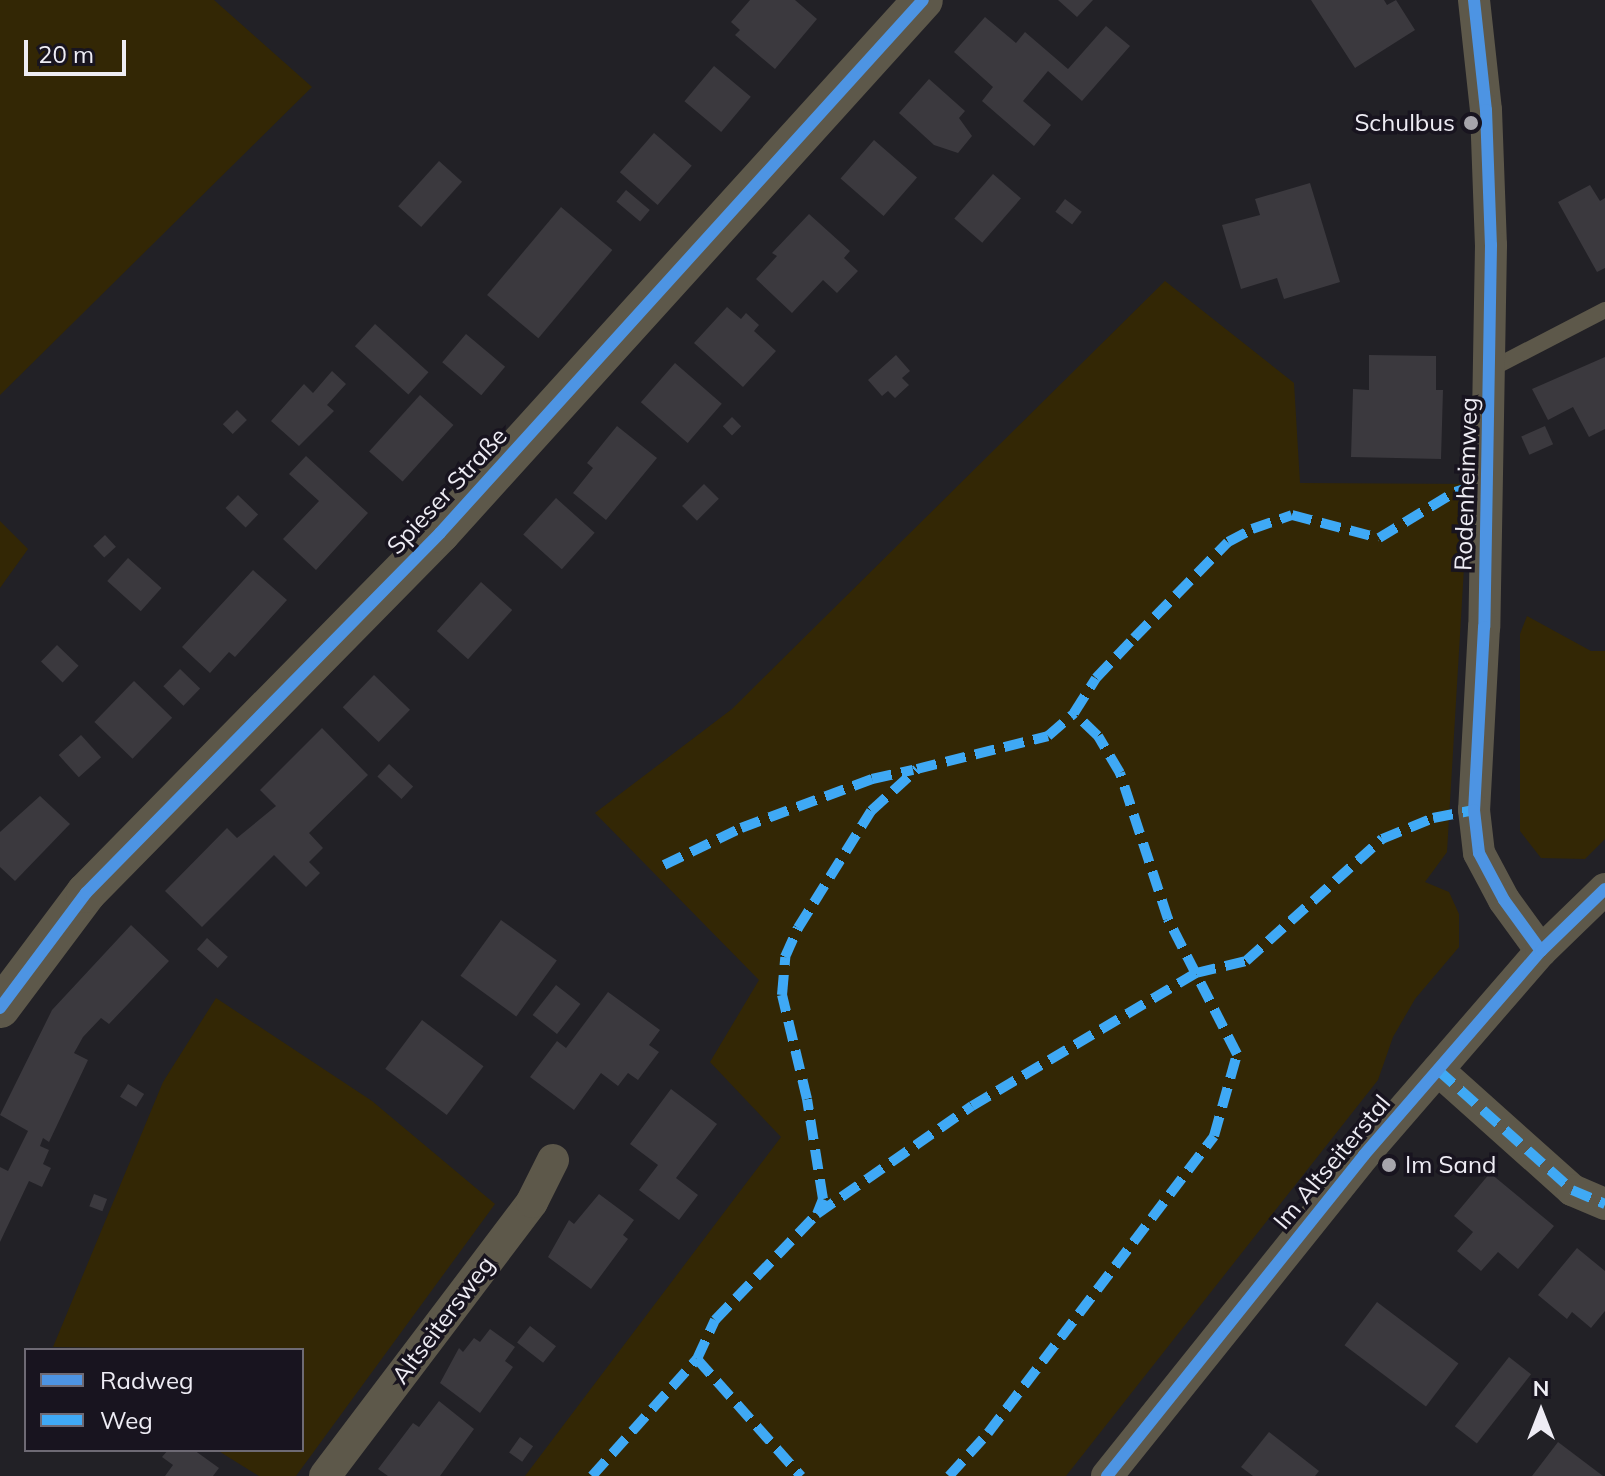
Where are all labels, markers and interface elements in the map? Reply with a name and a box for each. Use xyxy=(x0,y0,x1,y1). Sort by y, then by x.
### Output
scale bar xyxy=(28,24,130,74)
text: 20 m xyxy=(38,39,94,69)
place label: Schulbus xyxy=(1354,109,1455,137)
marker: Schulbus xyxy=(1462,114,1480,132)
street label: Rodenheimweg xyxy=(1449,397,1483,571)
street label: Spieser Straße xyxy=(381,422,513,560)
street label: Im Altseiterstal xyxy=(1268,1089,1396,1235)
place label: Im Sand xyxy=(1405,1151,1496,1179)
marker: Im Sand xyxy=(1380,1156,1398,1174)
street label: Altseitersweg xyxy=(386,1251,500,1389)
legend xyxy=(24,1348,304,1452)
text: Radweg xyxy=(100,1365,194,1395)
north arrow xyxy=(1501,1372,1581,1452)
text: N xyxy=(1533,1374,1549,1402)
text: Weg xyxy=(100,1405,153,1435)

